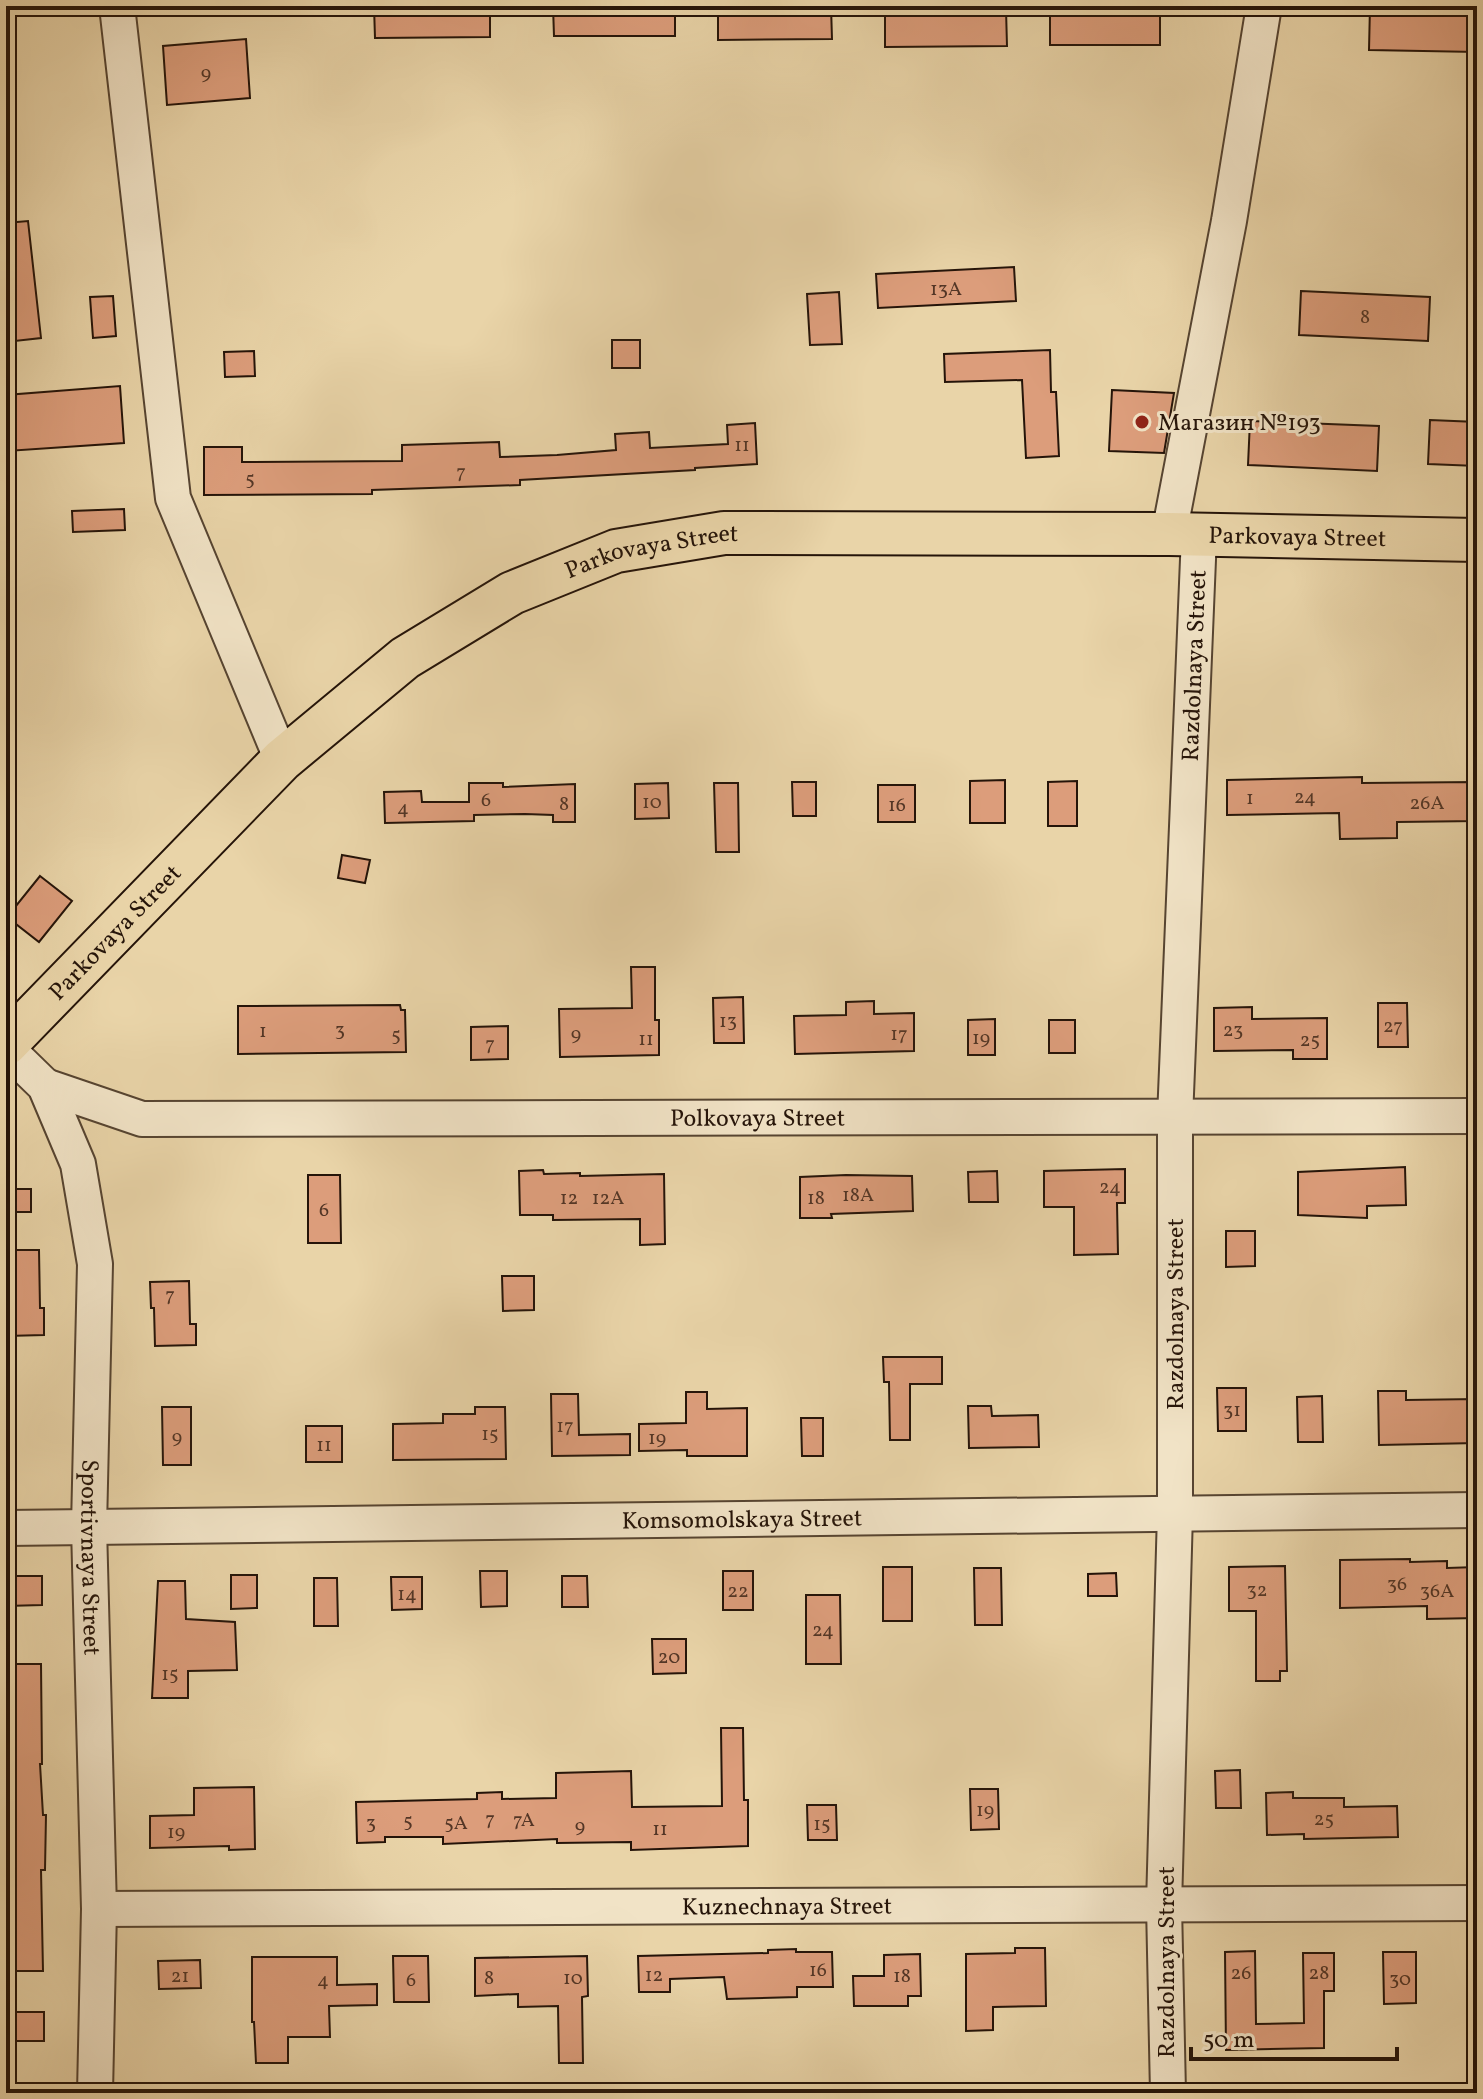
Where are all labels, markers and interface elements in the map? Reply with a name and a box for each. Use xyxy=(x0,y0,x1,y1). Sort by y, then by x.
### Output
house number: 9 xyxy=(201,60,211,88)
house number: 13А xyxy=(930,276,962,304)
house number: 8 xyxy=(1360,304,1370,332)
place label: Магазин №193 xyxy=(1158,407,1321,441)
marker: Магазин №193 xyxy=(1133,413,1151,431)
house number: 11 xyxy=(734,432,750,460)
house number: 7 xyxy=(456,459,466,487)
house number: 5 xyxy=(245,466,255,494)
street label: Parkovaya Street xyxy=(560,518,738,589)
street label: Parkovaya Street xyxy=(1208,520,1387,557)
street label: Razdolnaya Street xyxy=(1175,569,1217,762)
house number: 24 xyxy=(1294,784,1316,812)
house number: 1 xyxy=(1246,785,1254,813)
house number: 6 xyxy=(481,787,491,815)
house number: 10 xyxy=(642,789,662,817)
house number: 26А xyxy=(1410,790,1444,818)
house number: 8 xyxy=(559,791,569,819)
house number: 16 xyxy=(888,792,906,820)
house number: 4 xyxy=(397,795,409,823)
street label: Parkovaya Street xyxy=(42,858,190,1009)
house number: 13 xyxy=(719,1008,737,1036)
house number: 27 xyxy=(1383,1013,1403,1041)
house number: 3 xyxy=(335,1017,345,1045)
house number: 23 xyxy=(1223,1017,1243,1045)
house number: 1 xyxy=(259,1018,267,1046)
house number: 9 xyxy=(571,1021,581,1049)
house number: 17 xyxy=(890,1021,908,1049)
house number: 5 xyxy=(391,1022,401,1050)
house number: 19 xyxy=(972,1025,990,1053)
house number: 11 xyxy=(638,1026,654,1054)
house number: 25 xyxy=(1300,1027,1320,1055)
house number: 7 xyxy=(485,1031,495,1059)
street label: Polkovaya Street xyxy=(670,1102,845,1137)
house number: 24 xyxy=(1099,1174,1121,1202)
house number: 18А xyxy=(842,1182,874,1210)
house number: 12 xyxy=(560,1185,578,1213)
house number: 12А xyxy=(592,1185,624,1213)
house number: 18 xyxy=(807,1185,825,1213)
house number: 6 xyxy=(319,1197,329,1225)
street label: Razdolnaya Street xyxy=(1160,1218,1194,1410)
house number: 7 xyxy=(165,1282,175,1310)
house number: 31 xyxy=(1223,1397,1241,1425)
house number: 17 xyxy=(556,1413,574,1441)
house number: 15 xyxy=(481,1421,499,1449)
house number: 9 xyxy=(172,1424,182,1452)
house number: 19 xyxy=(648,1425,666,1453)
house number: 11 xyxy=(316,1432,332,1460)
street label: Sportivnaya Street xyxy=(70,1459,107,1656)
street label: Komsomolskaya Street xyxy=(621,1503,863,1539)
house number: 36 xyxy=(1387,1571,1407,1599)
house number: 32 xyxy=(1247,1577,1268,1605)
house number: 22 xyxy=(727,1578,749,1606)
house number: 36А xyxy=(1420,1578,1454,1606)
house number: 14 xyxy=(397,1581,417,1609)
house number: 24 xyxy=(812,1617,834,1645)
house number: 20 xyxy=(658,1644,680,1672)
house number: 15 xyxy=(161,1661,179,1689)
house number: 19 xyxy=(976,1797,994,1825)
house number: 7 xyxy=(485,1806,495,1834)
house number: 25 xyxy=(1314,1806,1334,1834)
house number: 7А xyxy=(513,1807,535,1835)
house number: 5 xyxy=(403,1808,413,1836)
house number: 3 xyxy=(366,1810,376,1838)
house number: 5А xyxy=(444,1810,468,1838)
house number: 15 xyxy=(813,1811,831,1839)
house number: 9 xyxy=(575,1813,585,1841)
house number: 11 xyxy=(652,1816,668,1844)
house number: 19 xyxy=(167,1819,185,1847)
street label: Razdolnaya Street xyxy=(1151,1866,1185,2058)
street label: Kuznechnaya Street xyxy=(682,1891,892,1925)
house number: 16 xyxy=(809,1957,827,1985)
house number: 26 xyxy=(1231,1960,1251,1988)
house number: 28 xyxy=(1309,1960,1329,1988)
house number: 12 xyxy=(645,1962,663,1990)
house number: 21 xyxy=(171,1963,189,1991)
house number: 18 xyxy=(893,1963,911,1991)
house number: 8 xyxy=(484,1965,494,1993)
house number: 10 xyxy=(563,1965,583,1993)
house number: 30 xyxy=(1389,1966,1411,1994)
house number: 4 xyxy=(317,1967,329,1995)
house number: 6 xyxy=(406,1967,416,1995)
scale bar xyxy=(1191,2011,1397,2061)
text: 50 m xyxy=(1203,2024,1255,2058)

